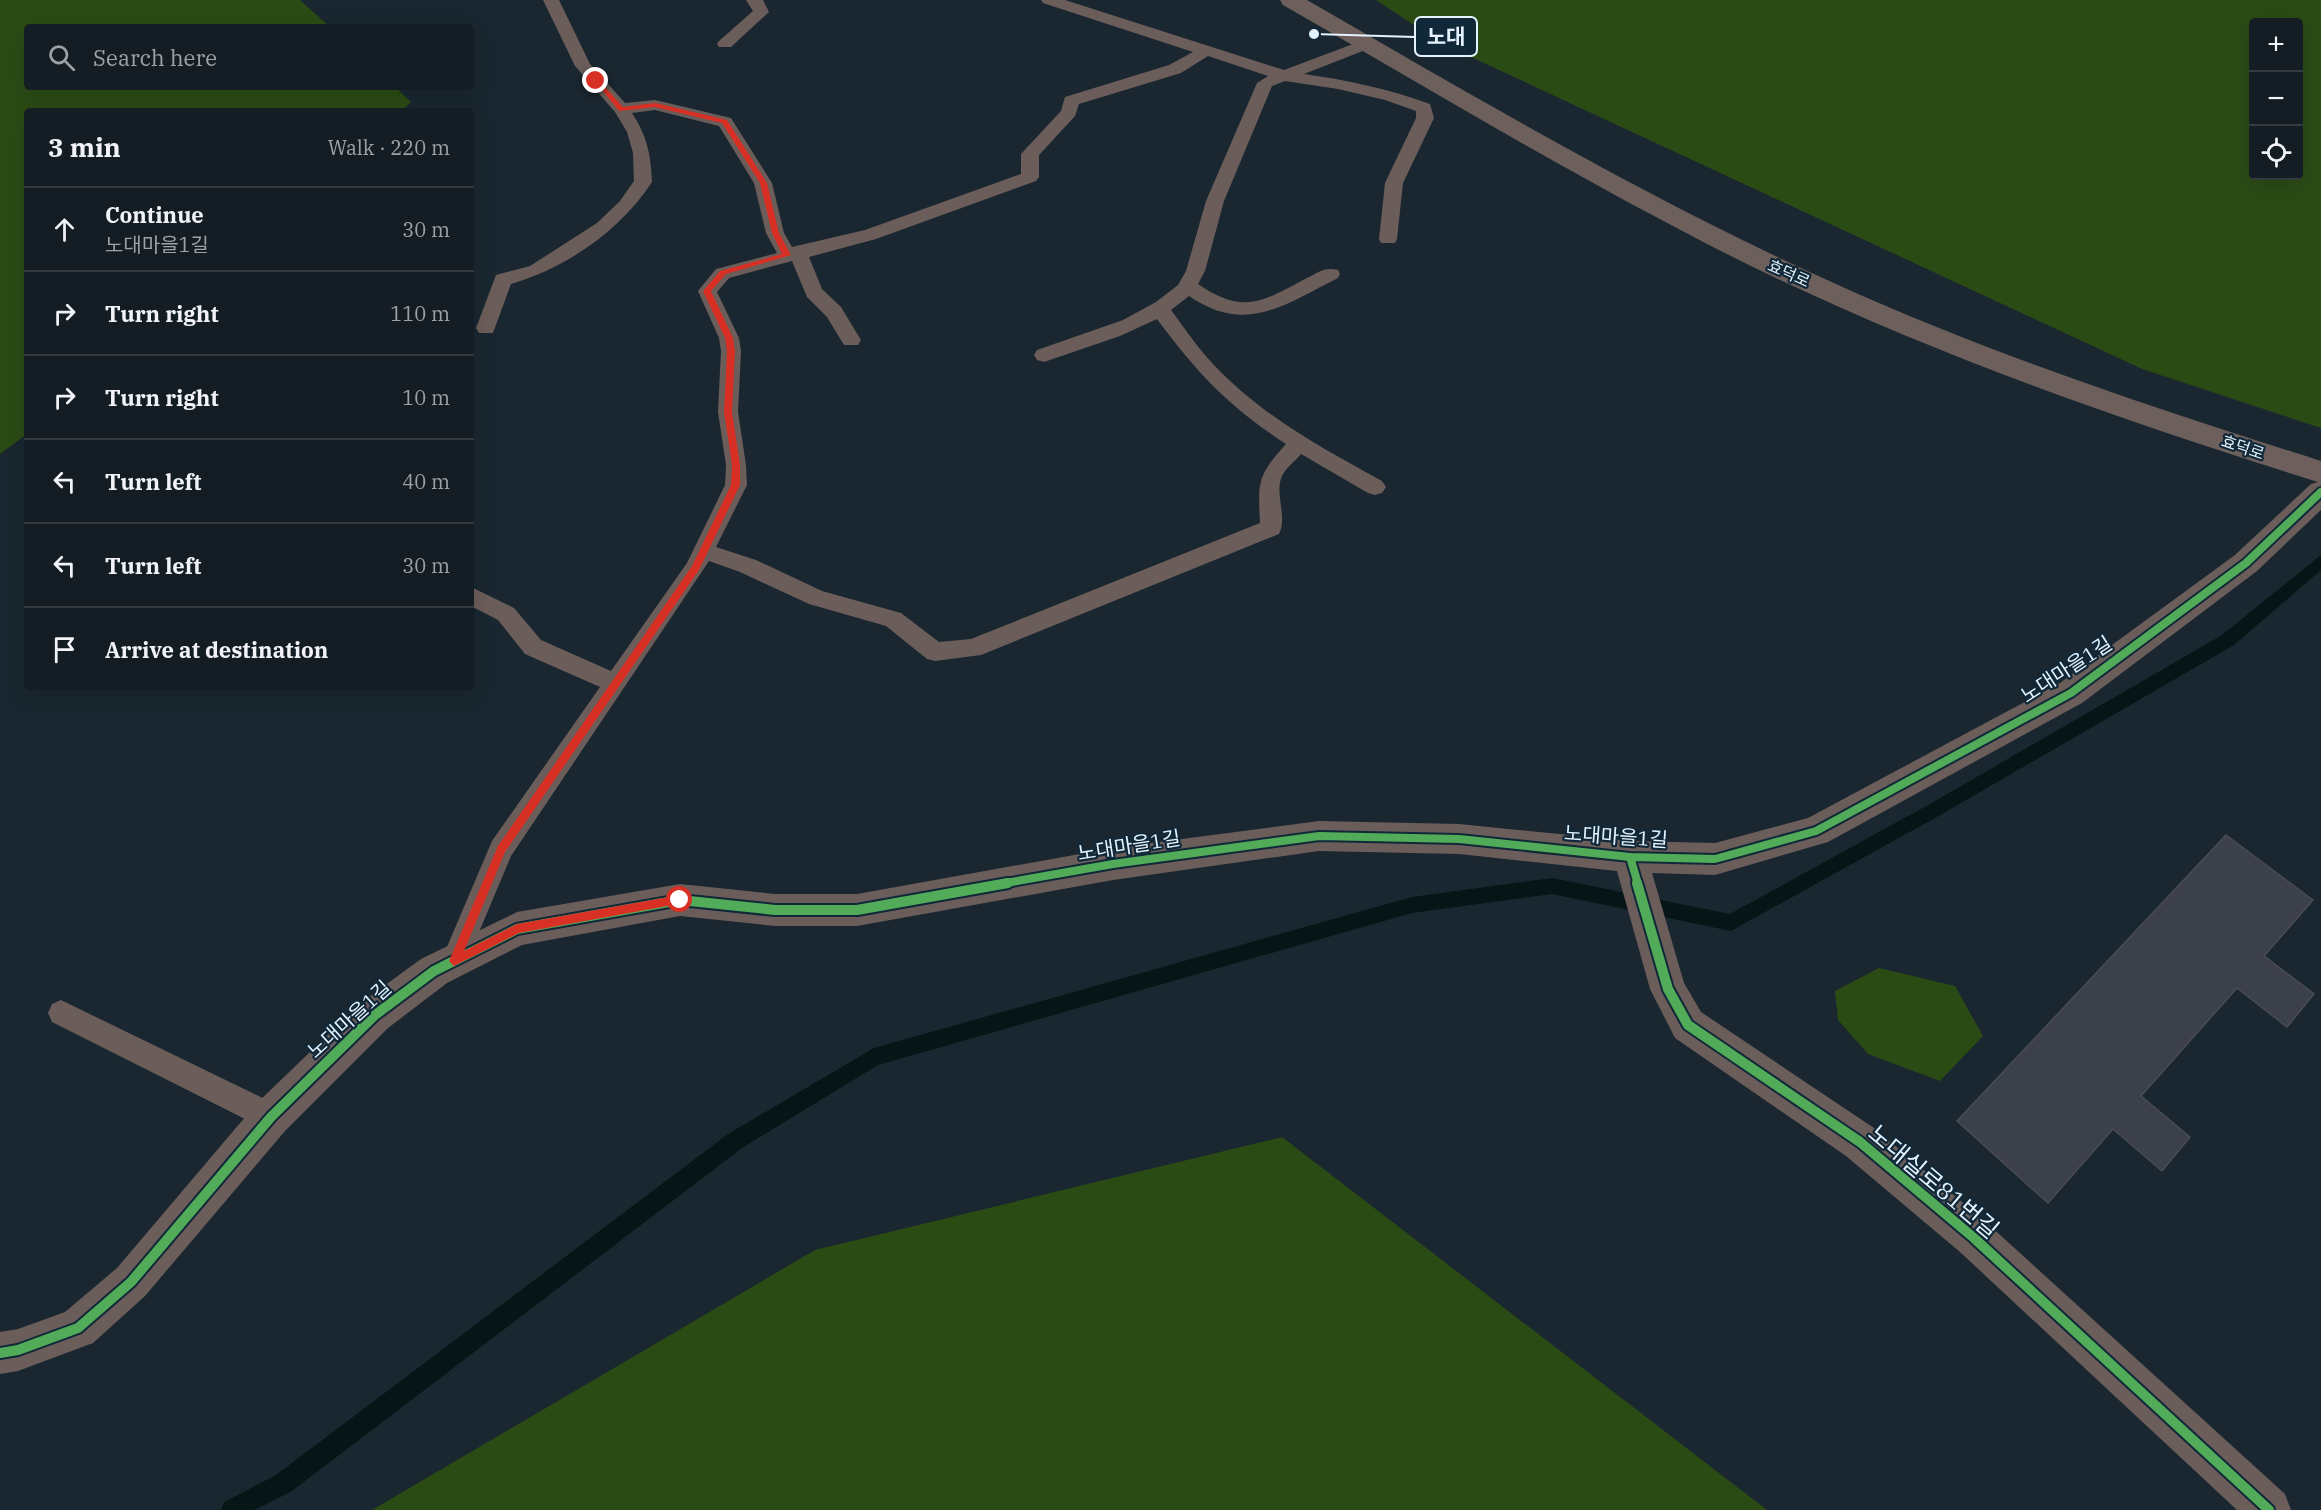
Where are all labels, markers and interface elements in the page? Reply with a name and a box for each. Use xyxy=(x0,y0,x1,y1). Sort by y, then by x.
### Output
callout: 노대 xyxy=(1415,17,1477,56)
map controls xyxy=(2249,18,2303,180)
button: + xyxy=(2249,18,2303,72)
text: 노대 xyxy=(1427,22,1465,50)
search box xyxy=(24,24,474,90)
icon: search xyxy=(45,41,78,74)
text: Search here xyxy=(93,43,217,72)
route end xyxy=(582,67,608,93)
button: − xyxy=(2249,72,2303,126)
button: locate xyxy=(2249,126,2303,180)
text: 3 min xyxy=(48,130,121,164)
text: Walk · 220 m xyxy=(328,134,450,161)
text: Continue xyxy=(105,200,204,229)
icon: ahead xyxy=(48,213,81,246)
text: 30 m xyxy=(402,216,450,243)
text: 노대마을1길 xyxy=(105,231,209,258)
street label: 효덕로 xyxy=(1765,255,1813,291)
icon: right xyxy=(48,297,81,330)
text: Turn right xyxy=(105,299,219,328)
text: 110 m xyxy=(390,300,450,327)
icon: right xyxy=(48,381,81,414)
text: Turn right xyxy=(105,383,219,412)
text: 10 m xyxy=(402,384,450,411)
street label: 효덕로 xyxy=(2219,430,2267,464)
icon: left xyxy=(48,465,81,498)
text: Turn left xyxy=(105,467,201,496)
text: 40 m xyxy=(402,468,450,495)
icon: left xyxy=(48,549,81,582)
text: Turn left xyxy=(105,551,201,580)
text: 30 m xyxy=(402,552,450,579)
street label: 노대마을1길 xyxy=(2015,629,2117,709)
icon: arrive xyxy=(48,633,81,666)
text: Arrive at destination xyxy=(105,635,328,664)
street label: 노대마을1길 xyxy=(1563,819,1669,853)
street label: 노대마을1길 xyxy=(1076,824,1182,866)
route start xyxy=(666,886,692,912)
street label: 노대마을1길 xyxy=(301,974,397,1064)
street label: 노대실로81번길 xyxy=(1862,1117,2006,1245)

